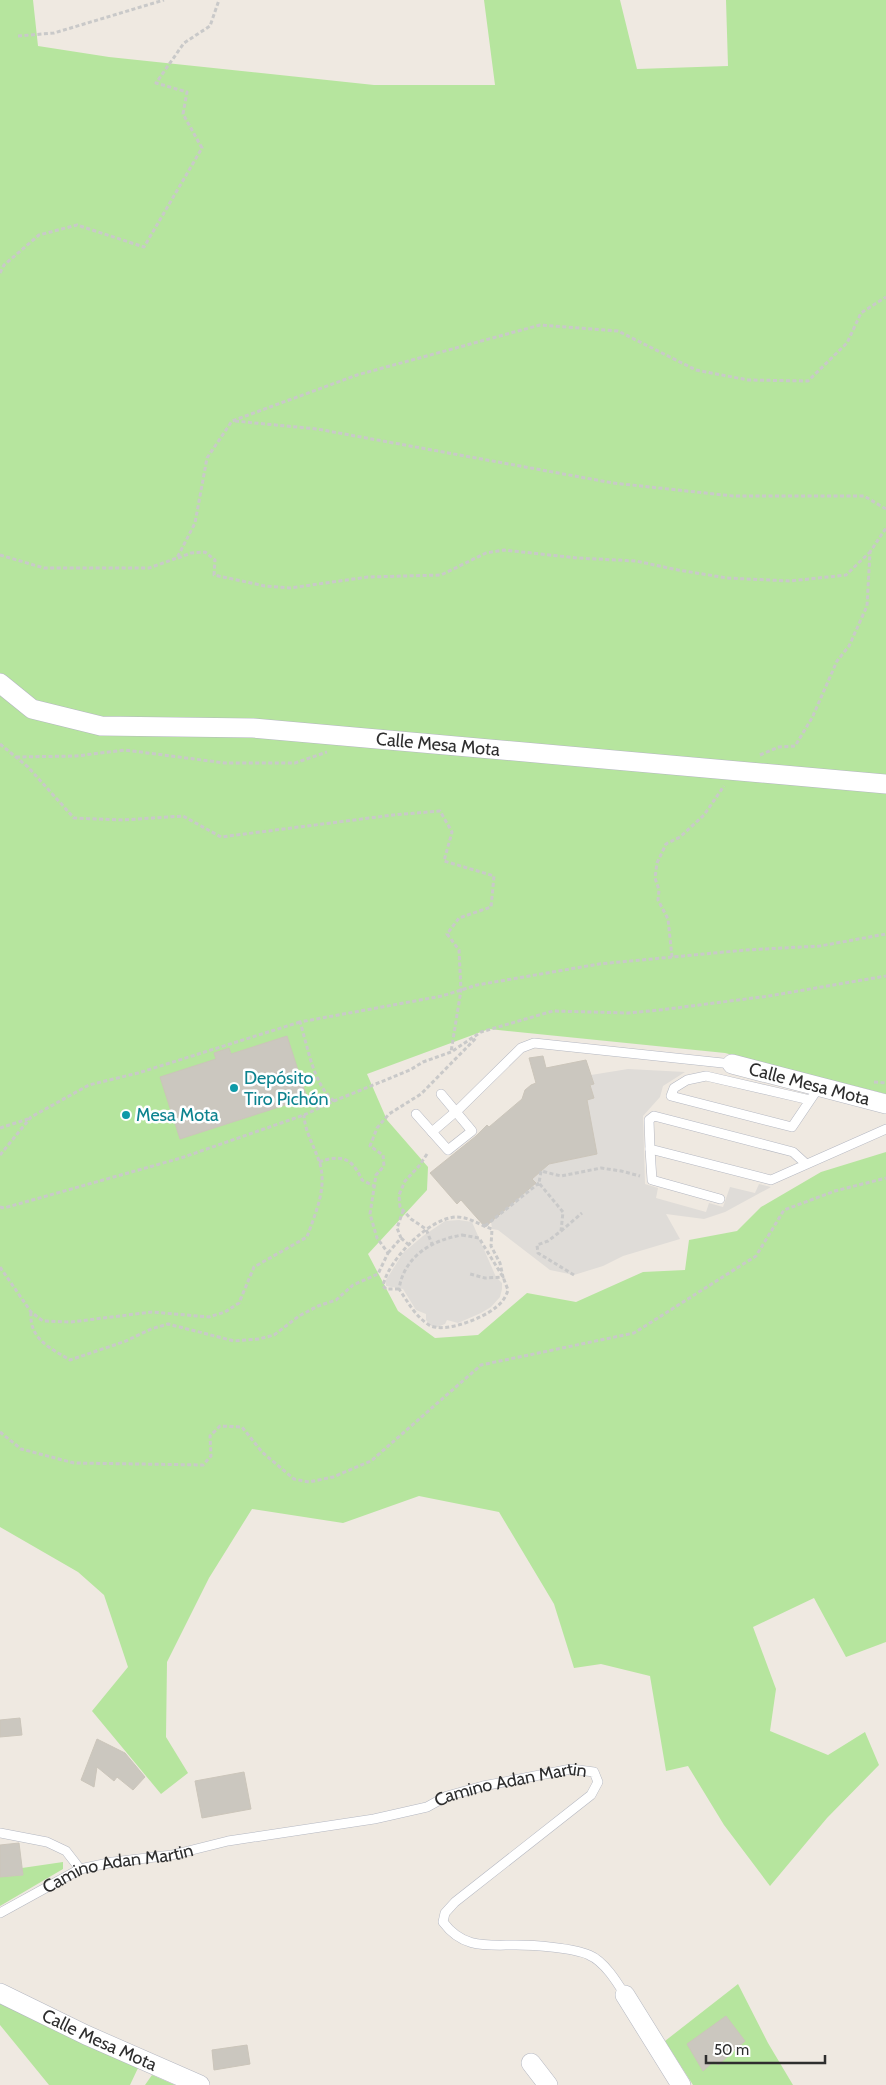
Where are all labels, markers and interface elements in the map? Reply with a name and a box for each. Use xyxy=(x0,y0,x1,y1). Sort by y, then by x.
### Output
street label: Calle Mesa Mota xyxy=(375,728,501,761)
street label: Calle Mesa Mota xyxy=(747,1058,873,1110)
place label: Depósito Tiro Pichón xyxy=(244,1067,329,1110)
marker: Depósito Tiro Pichón xyxy=(228,1082,240,1094)
place label: Mesa Mota xyxy=(136,1104,219,1126)
marker: Mesa Mota xyxy=(120,1109,132,1121)
street label: Camino Adan Martin xyxy=(430,1758,588,1812)
street label: Camino Adan Martin xyxy=(39,1839,196,1899)
street label: Calle Mesa Mota xyxy=(38,2004,161,2076)
scale bar xyxy=(706,2032,825,2064)
text: 50 m xyxy=(714,2041,749,2059)

